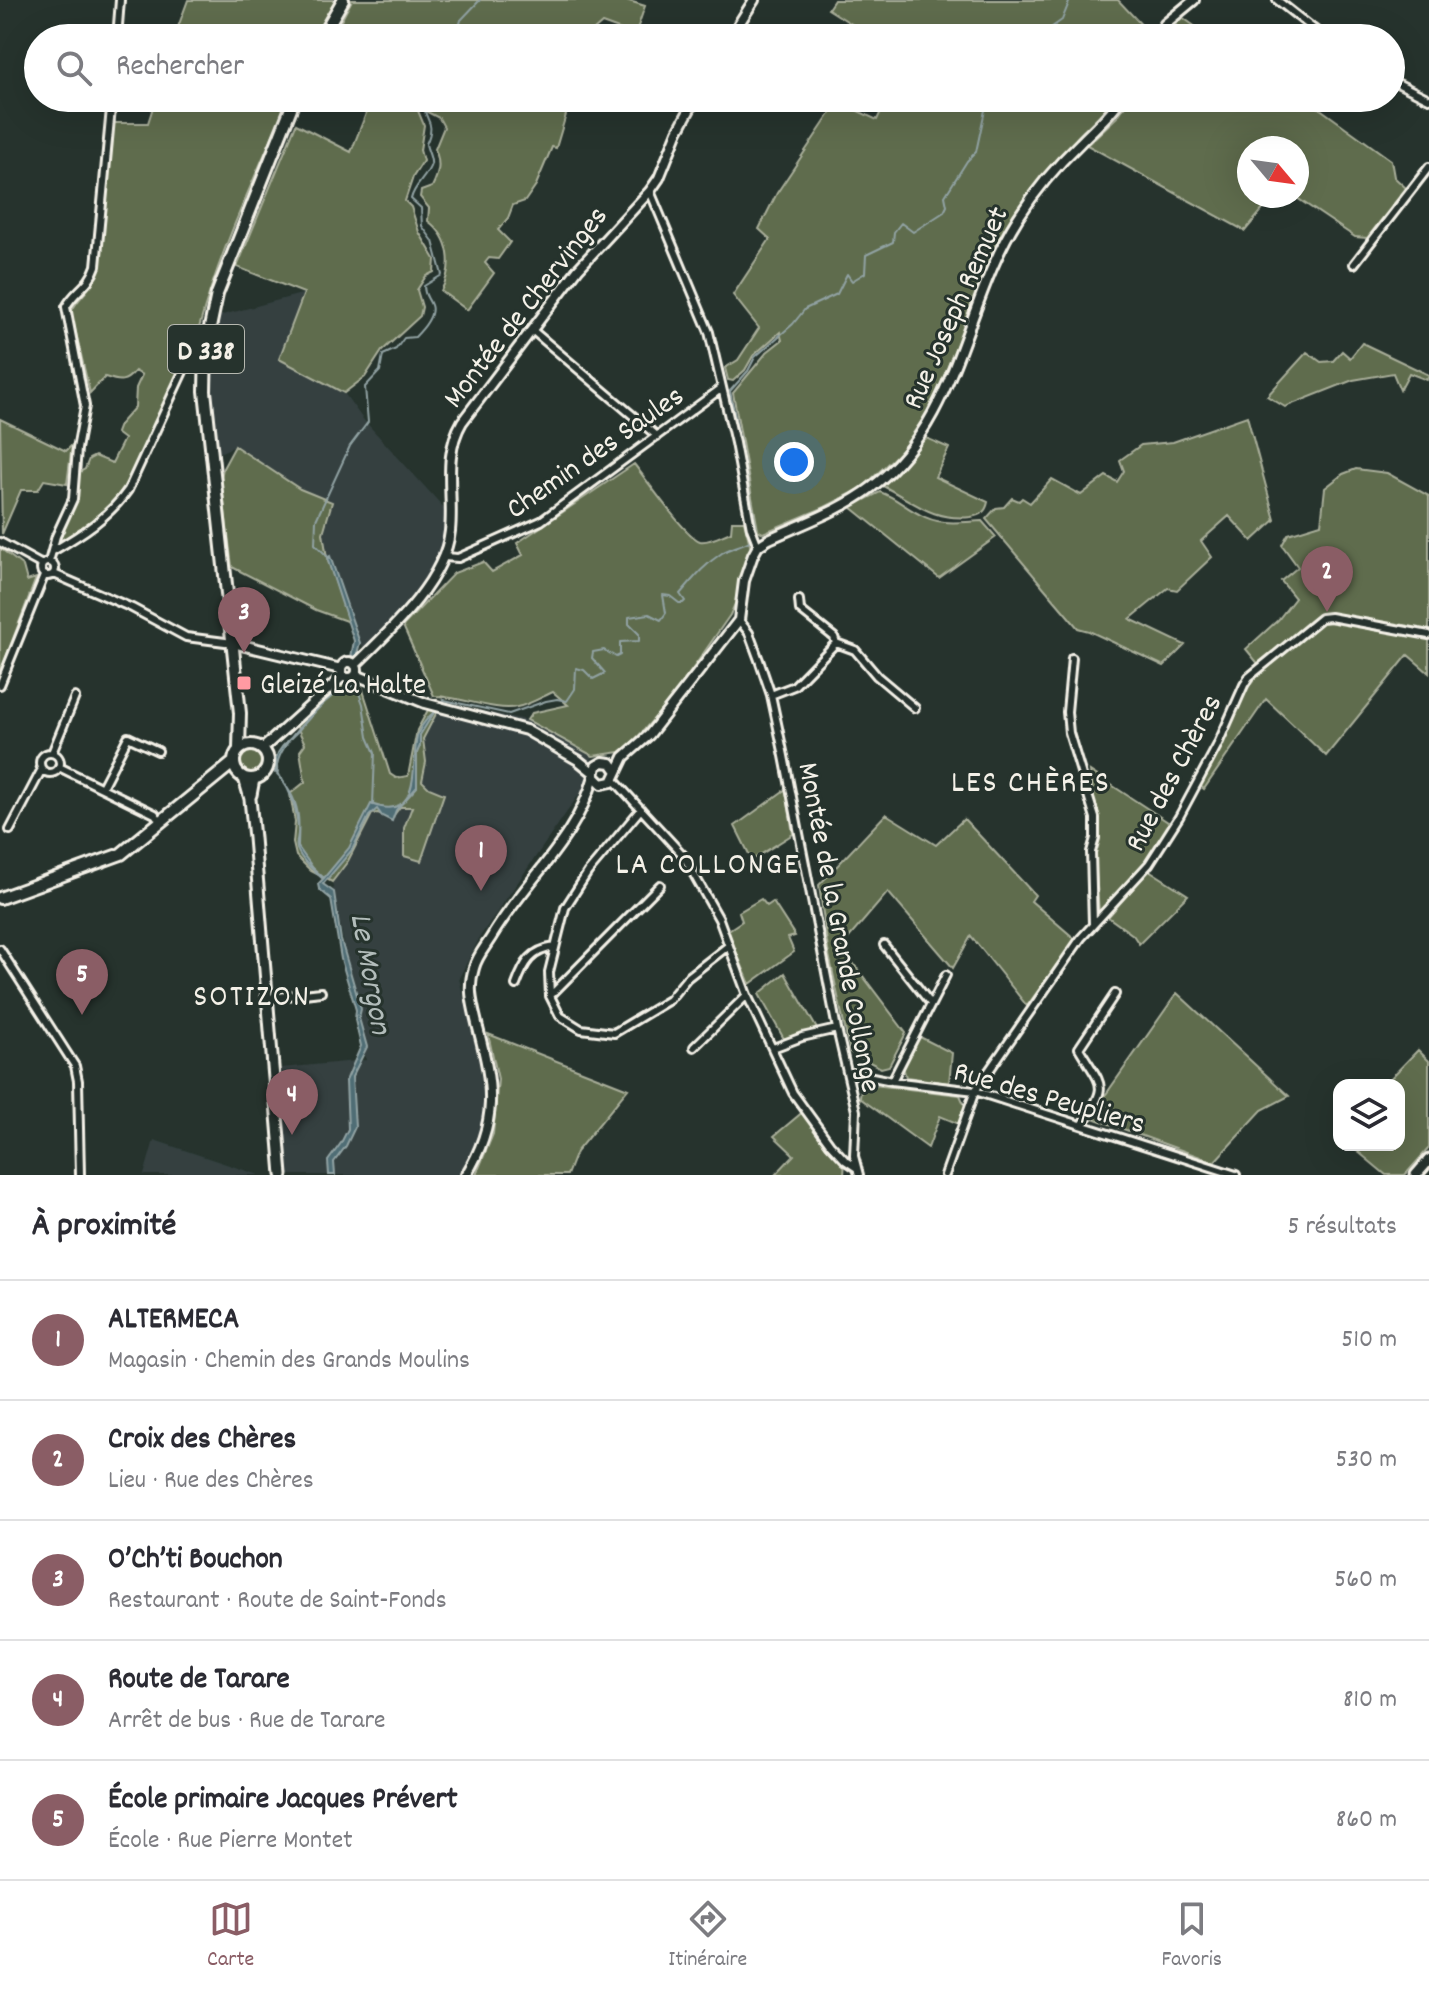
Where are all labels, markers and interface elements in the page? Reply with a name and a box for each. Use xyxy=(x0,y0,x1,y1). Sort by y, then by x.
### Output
search box xyxy=(24,24,1405,112)
icon: search xyxy=(52,46,96,90)
text: Rechercher xyxy=(116,47,244,90)
north arrow xyxy=(1237,136,1309,208)
street label: Montée de Chervinges xyxy=(435,198,620,419)
street label: Rue Joseph Remuet xyxy=(894,201,1022,417)
road number: D 338 xyxy=(168,325,244,373)
street label: Chemin des Saules xyxy=(499,377,694,532)
your location xyxy=(774,442,814,482)
pin: 2 xyxy=(1301,546,1353,612)
pin: 3 xyxy=(218,587,270,653)
place label: Gleizé La Halte xyxy=(260,666,426,709)
marker: Gleizé La Halte xyxy=(235,674,253,692)
street label: Rue des Chères xyxy=(1116,688,1236,861)
street label: Montée de la Grande Collonge xyxy=(783,759,890,1097)
district label: LES CHÈRES xyxy=(951,762,1111,808)
pin: 1 xyxy=(455,825,507,891)
district label: LA COLLONGE xyxy=(615,844,801,890)
water label: Le Morgon xyxy=(335,910,402,1039)
pin: 5 xyxy=(56,949,108,1015)
district label: SOTIZON xyxy=(193,976,311,1022)
street label: Rue des Peupliers xyxy=(948,1052,1150,1148)
pin: 4 xyxy=(266,1069,318,1135)
map controls xyxy=(1333,1079,1405,1151)
button: layers xyxy=(1333,1079,1405,1151)
text: À proximité xyxy=(32,1203,176,1252)
text: 5 résultats xyxy=(1287,1209,1397,1246)
text: ALTERMECA xyxy=(108,1300,239,1343)
text: 1 xyxy=(55,1322,61,1359)
text: 510 m xyxy=(1341,1322,1397,1359)
text: Magasin · Chemin des Grands Moulins xyxy=(108,1343,470,1380)
text: Croix des Chères xyxy=(108,1420,296,1463)
text: 2 xyxy=(52,1442,64,1479)
text: 530 m xyxy=(1335,1442,1397,1479)
text: Lieu · Rue des Chères xyxy=(108,1463,314,1500)
text: O’Ch’ti Bouchon xyxy=(108,1540,283,1583)
text: 3 xyxy=(52,1562,64,1599)
text: 560 m xyxy=(1334,1562,1397,1599)
text: Restaurant · Route de Saint-Fonds xyxy=(108,1583,447,1620)
text: Route de Tarare xyxy=(108,1660,290,1703)
text: 4 xyxy=(53,1682,63,1719)
text: 810 m xyxy=(1343,1682,1397,1719)
text: Arrêt de bus · Rue de Tarare xyxy=(108,1703,385,1740)
text: École primaire Jacques Prévert xyxy=(108,1780,458,1823)
text: 5 xyxy=(52,1802,64,1839)
text: 860 m xyxy=(1336,1802,1397,1839)
text: École · Rue Pierre Montet xyxy=(108,1823,353,1860)
tab: Carte xyxy=(207,1897,254,1976)
tab: Itinéraire xyxy=(668,1897,747,1976)
tab: Favoris xyxy=(1161,1897,1222,1976)

